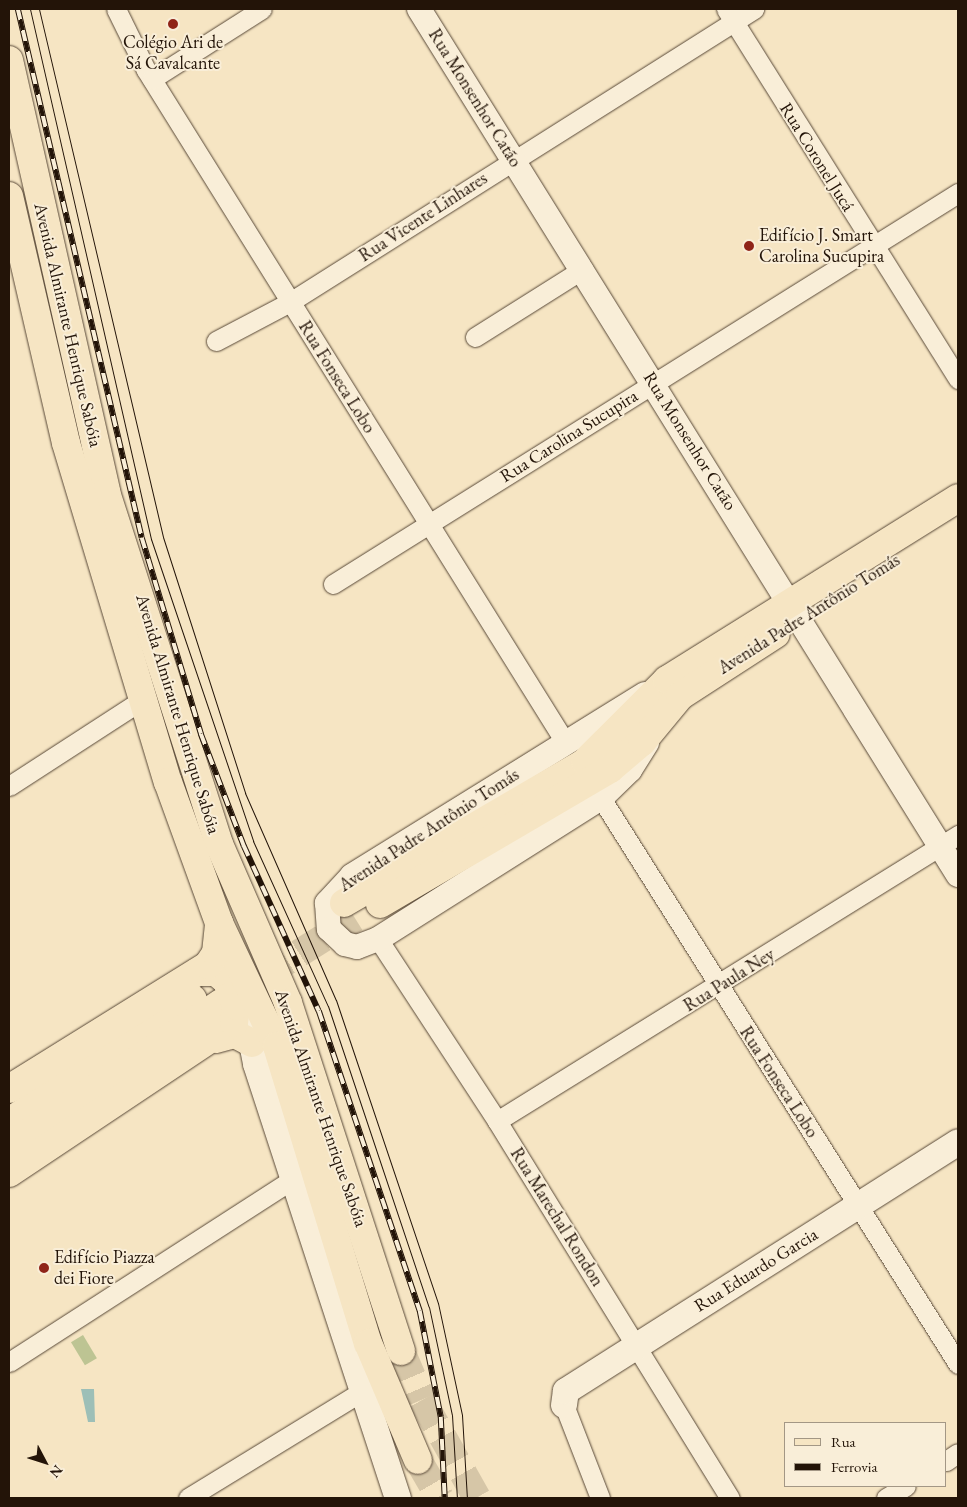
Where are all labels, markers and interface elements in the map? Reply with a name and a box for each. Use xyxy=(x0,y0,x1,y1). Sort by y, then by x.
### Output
marker: Colégio Ari de Sá Cavalcante xyxy=(167,18,179,30)
street label: Rua Monsenhor Catão xyxy=(424,25,526,171)
place label: Colégio Ari de Sá Cavalcante xyxy=(123,32,223,74)
street label: Rua Coronel Jucá xyxy=(775,99,859,215)
street label: Rua Vicente Linhares xyxy=(355,167,491,267)
street label: Avenida Almirante Henrique Sabóia xyxy=(29,201,107,449)
place label: Edifício J. Smart Carolina Sucupira xyxy=(759,225,884,268)
marker: Edifício J. Smart Carolina Sucupira xyxy=(743,240,755,252)
street label: Rua Fonseca Lobo xyxy=(294,317,380,437)
street label: Rua Monsenhor Catão xyxy=(639,368,741,514)
street label: Rua Carolina Sucupira xyxy=(496,385,642,487)
street label: Avenida Padre Antônio Tomás xyxy=(714,549,904,679)
street label: Avenida Almirante Henrique Sabóia xyxy=(131,591,225,837)
street label: Avenida Padre Antônio Tomás xyxy=(335,764,523,896)
street label: Rua Paula Ney xyxy=(680,944,778,1016)
street label: Avenida Almirante Henrique Sabóia xyxy=(270,986,372,1230)
street label: Rua Fonseca Lobo xyxy=(735,1022,823,1142)
street label: Rua Marechal Rondon xyxy=(506,1144,608,1290)
street label: Rua Eduardo Garcia xyxy=(690,1223,822,1317)
place label: Edifício Piazza dei Fiore xyxy=(54,1247,155,1290)
marker: Edifício Piazza dei Fiore xyxy=(38,1262,50,1274)
legend xyxy=(784,1422,947,1487)
text: Rua xyxy=(831,1432,856,1451)
north arrow xyxy=(20,1437,70,1487)
text: Ferrovia xyxy=(831,1457,878,1476)
text: N xyxy=(46,1462,67,1482)

